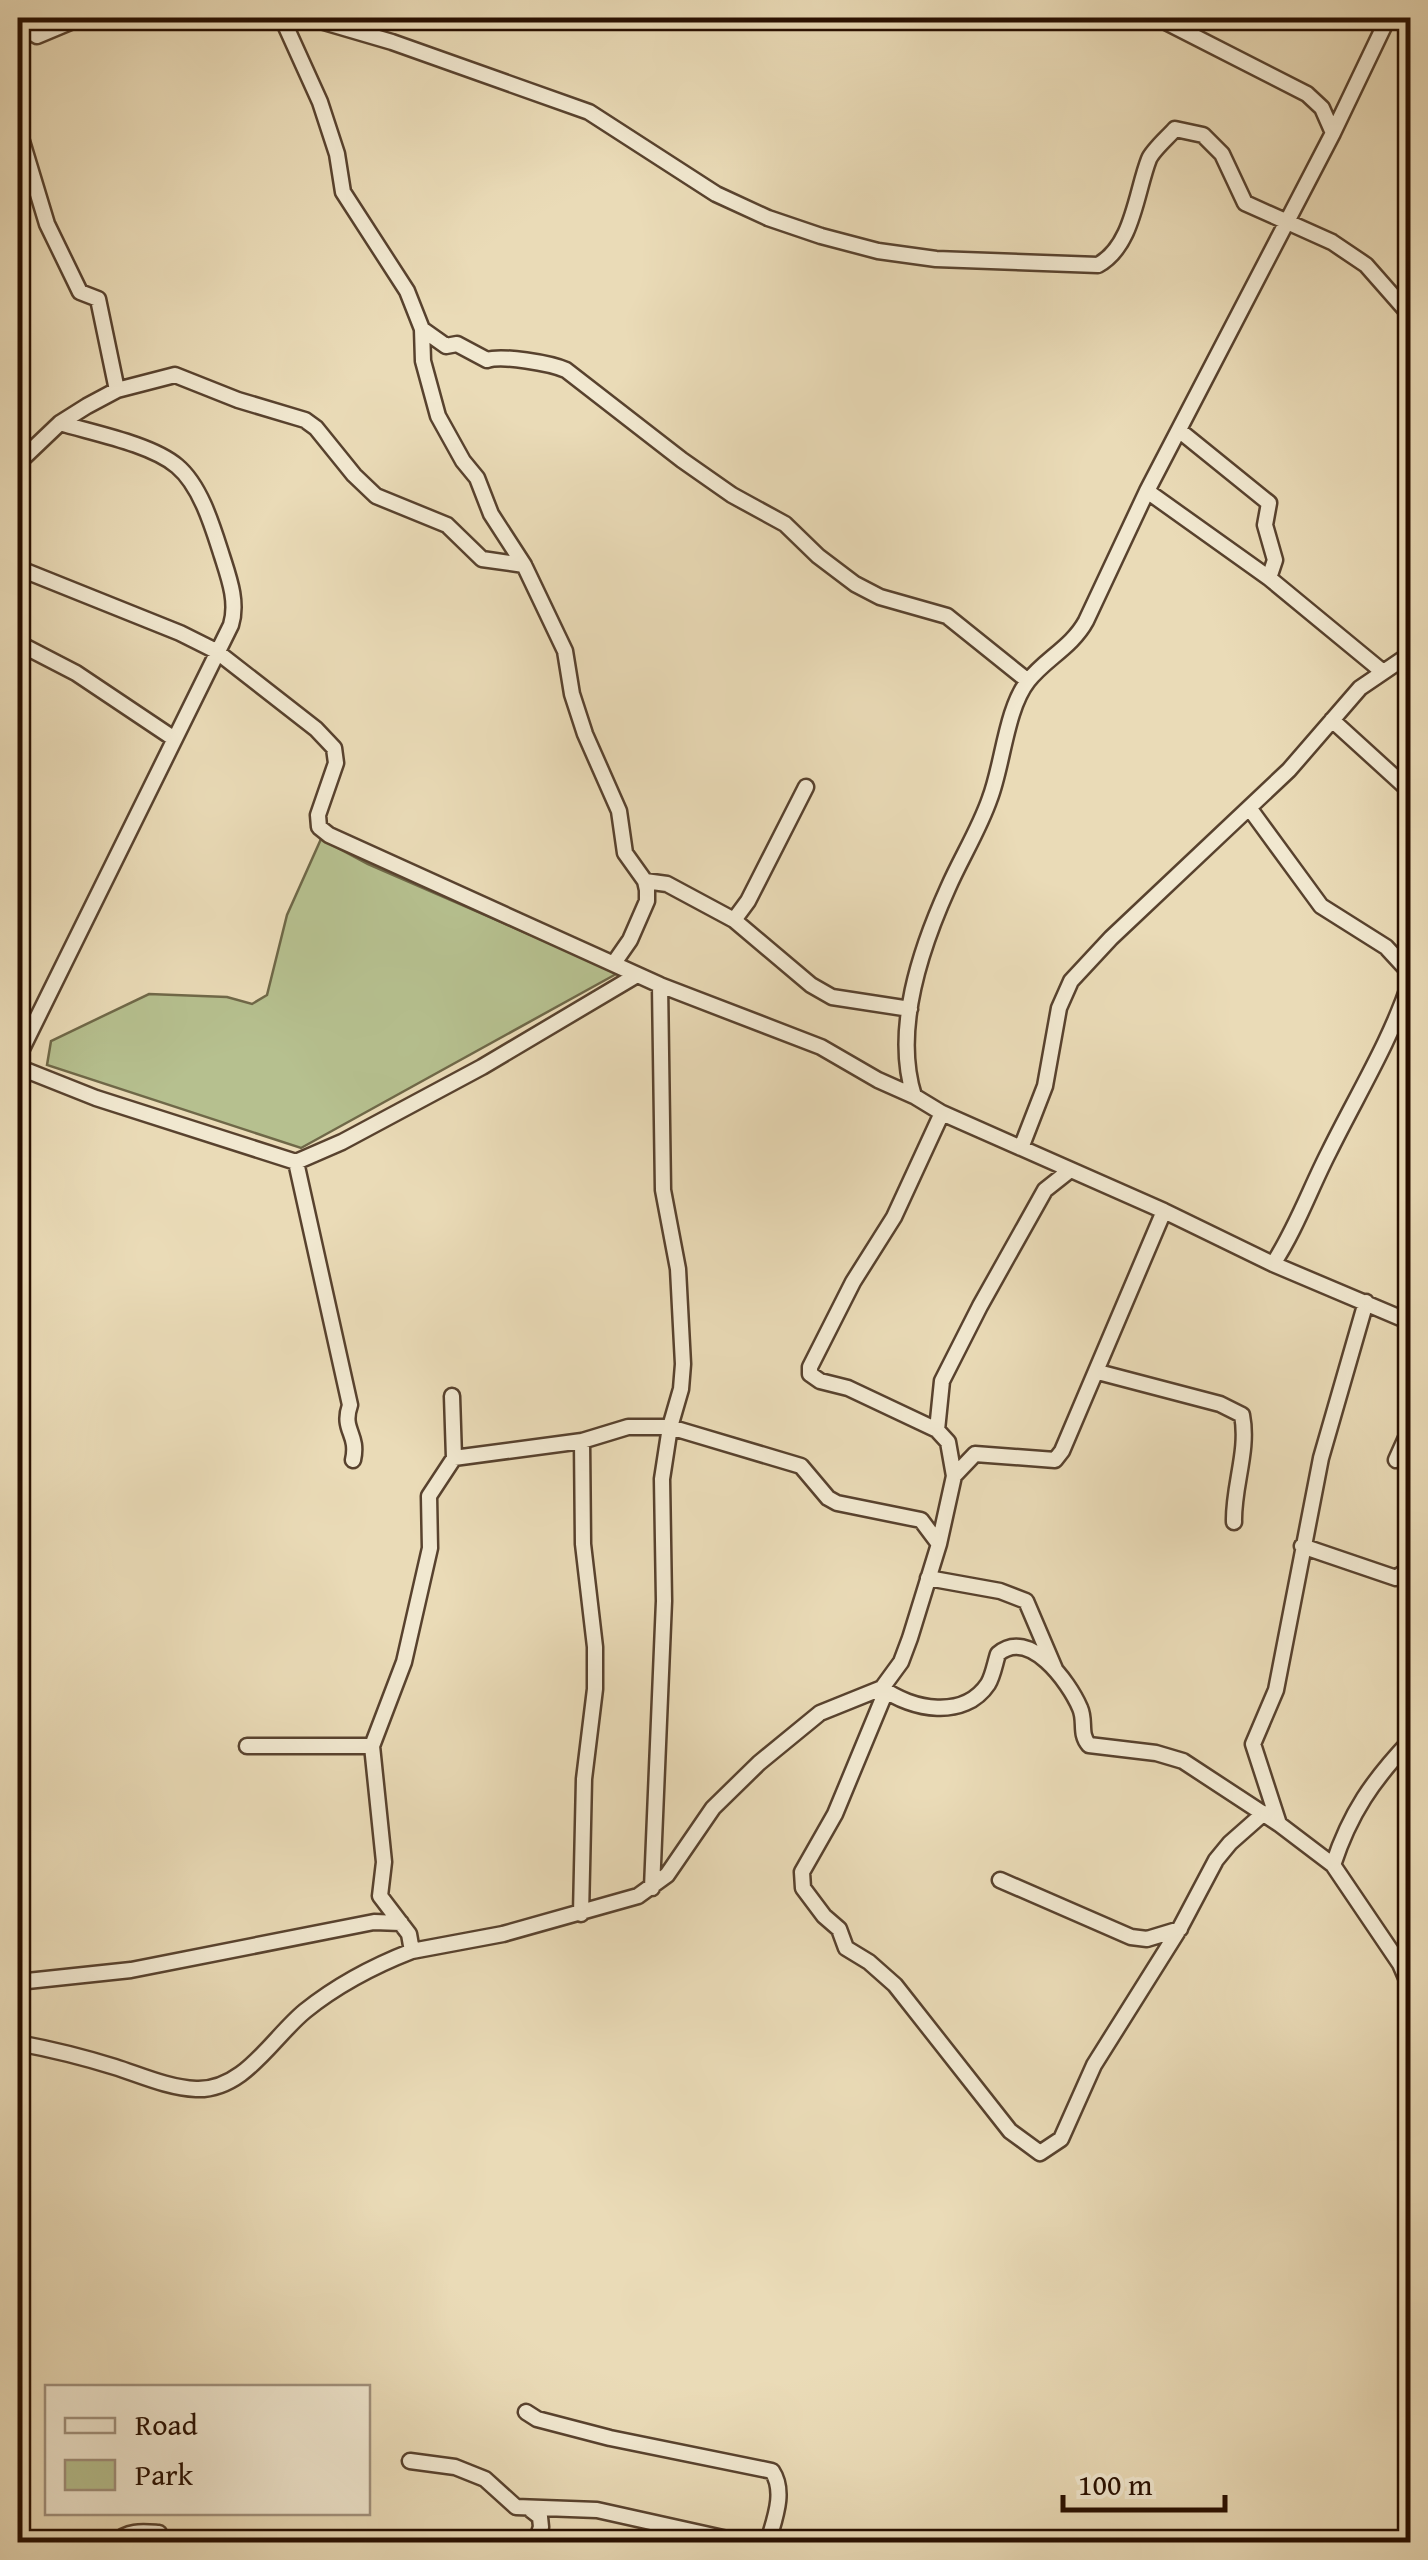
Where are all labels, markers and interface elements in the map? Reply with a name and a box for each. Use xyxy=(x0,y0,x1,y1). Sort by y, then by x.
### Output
legend xyxy=(45,2385,370,2515)
text: Road xyxy=(135,2402,198,2446)
scale bar xyxy=(1063,2450,1226,2512)
text: Park xyxy=(135,2452,194,2496)
text: 100 m xyxy=(1078,2462,1153,2506)

